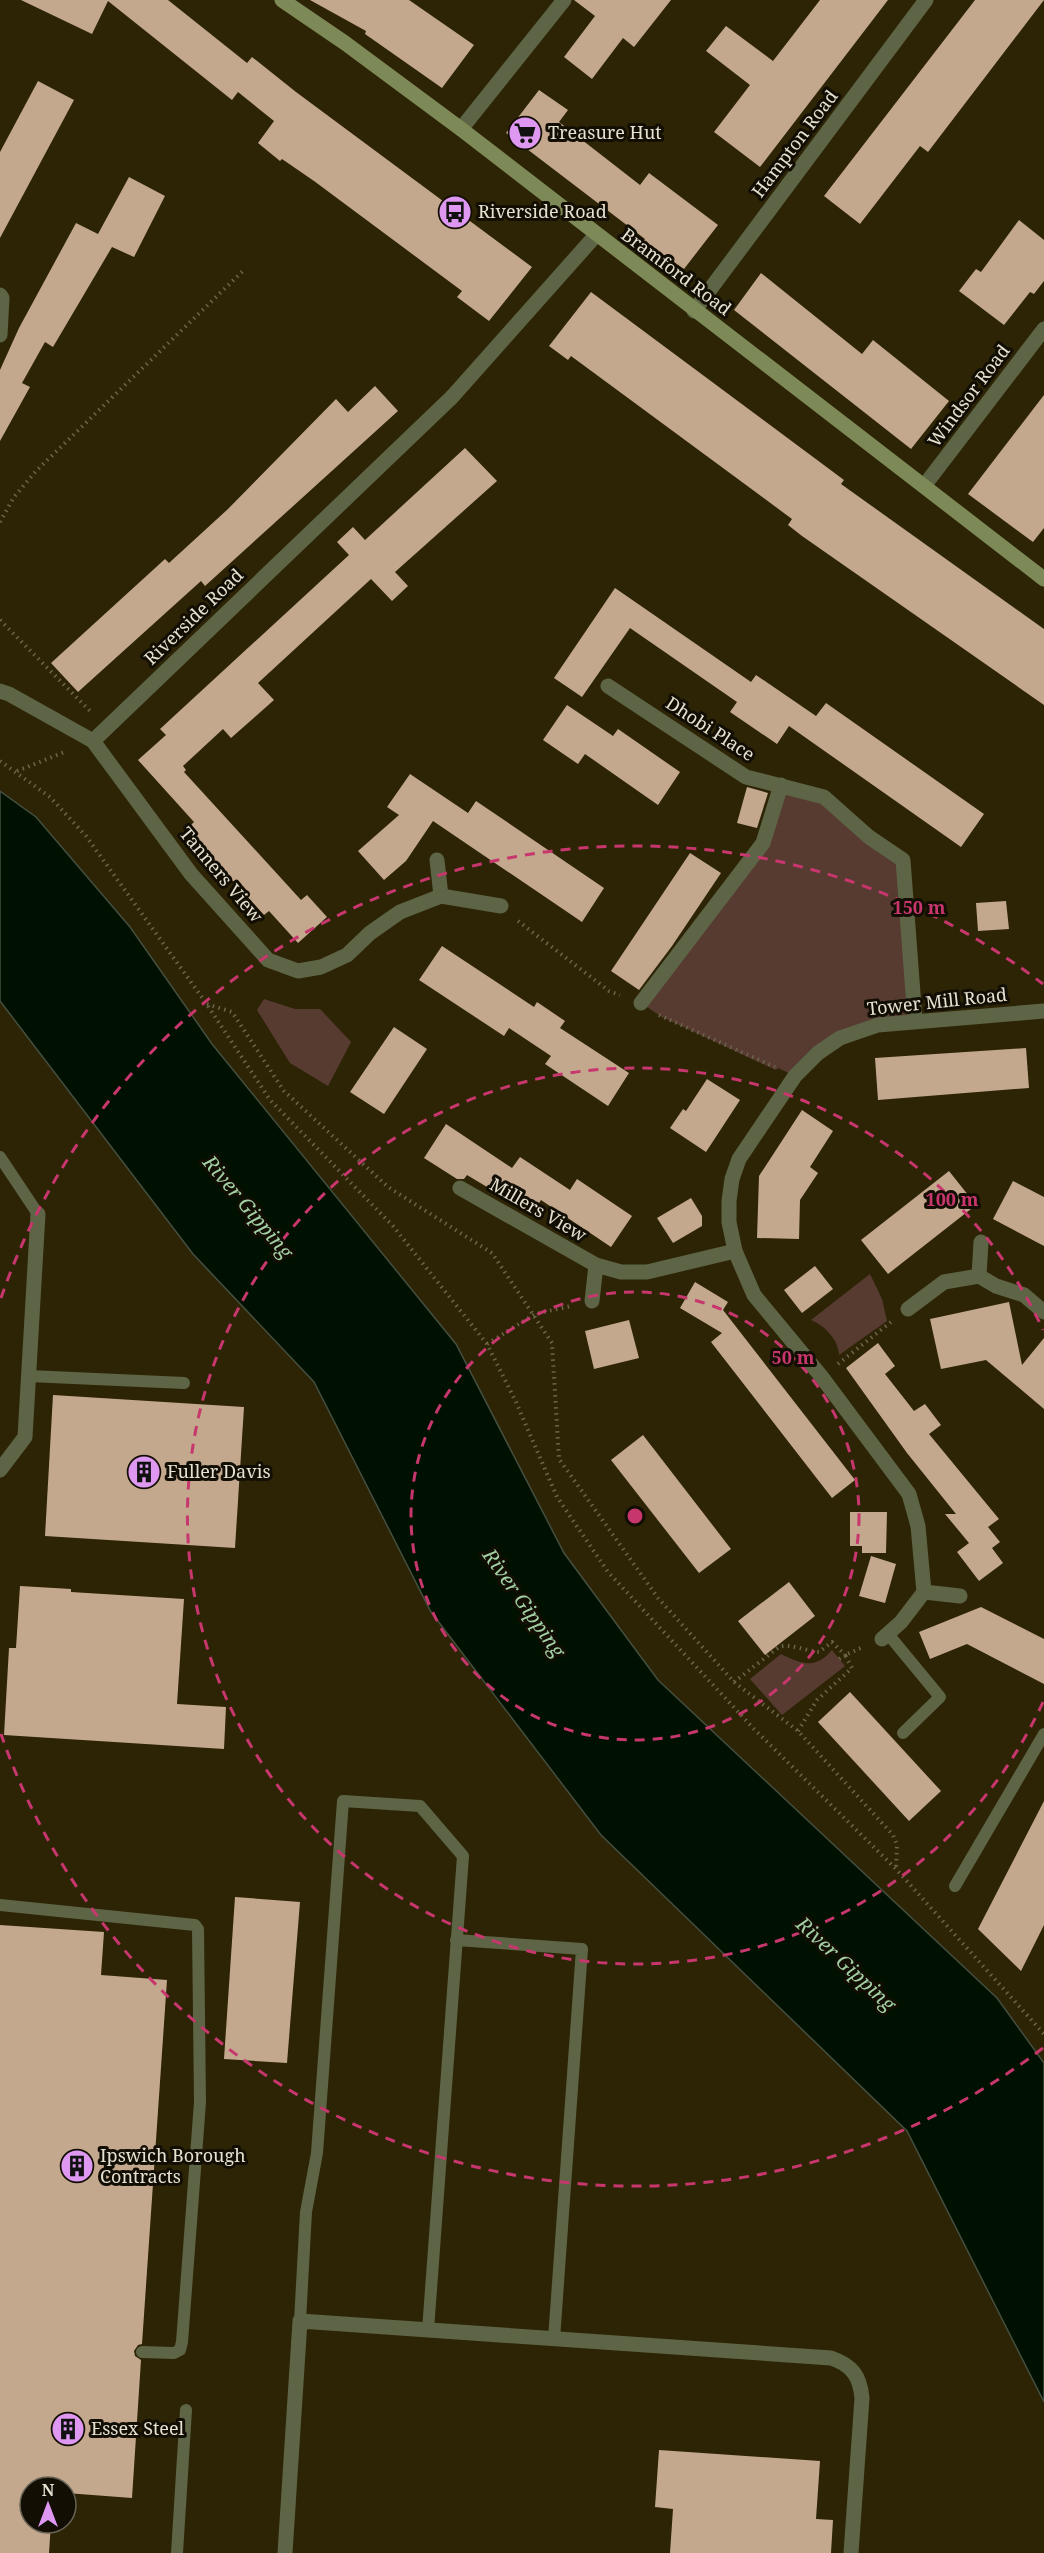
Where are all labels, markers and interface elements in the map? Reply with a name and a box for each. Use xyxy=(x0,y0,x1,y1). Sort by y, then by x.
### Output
street label: Hampton Road xyxy=(746,85,843,202)
supermarket icon: Treasure Hut xyxy=(507,115,543,151)
place label: Treasure Hut xyxy=(548,120,662,144)
bus stop icon: Riverside Road xyxy=(437,194,473,230)
place label: Riverside Road xyxy=(478,199,607,223)
street label: Bramford Road xyxy=(617,222,736,320)
street label: Windsor Road xyxy=(922,339,1015,451)
street label: Riverside Road xyxy=(139,563,248,670)
street label: Dhobi Place xyxy=(661,690,760,766)
street label: Tanners View xyxy=(175,822,269,928)
text: 150 m xyxy=(893,895,946,919)
street label: Tower Mill Road xyxy=(866,982,1008,1020)
water label: River Gipping xyxy=(197,1149,300,1265)
street label: Millers View xyxy=(486,1172,592,1247)
text: 100 m xyxy=(926,1187,979,1211)
text: 50 m xyxy=(772,1345,815,1369)
building icon: Fuller Davis xyxy=(126,1454,162,1490)
place label: Fuller Davis xyxy=(167,1459,271,1483)
centre of rings xyxy=(625,1506,645,1526)
water label: River Gipping xyxy=(476,1542,572,1663)
water label: River Gipping xyxy=(790,1910,903,2017)
place label: Ipswich Borough Contracts xyxy=(100,2143,246,2188)
building icon: Ipswich Borough Contracts xyxy=(59,2148,95,2184)
building icon: Essex Steel xyxy=(50,2411,86,2447)
place label: Essex Steel xyxy=(91,2416,185,2440)
north arrow xyxy=(18,2475,78,2535)
text: N xyxy=(42,2479,55,2501)

